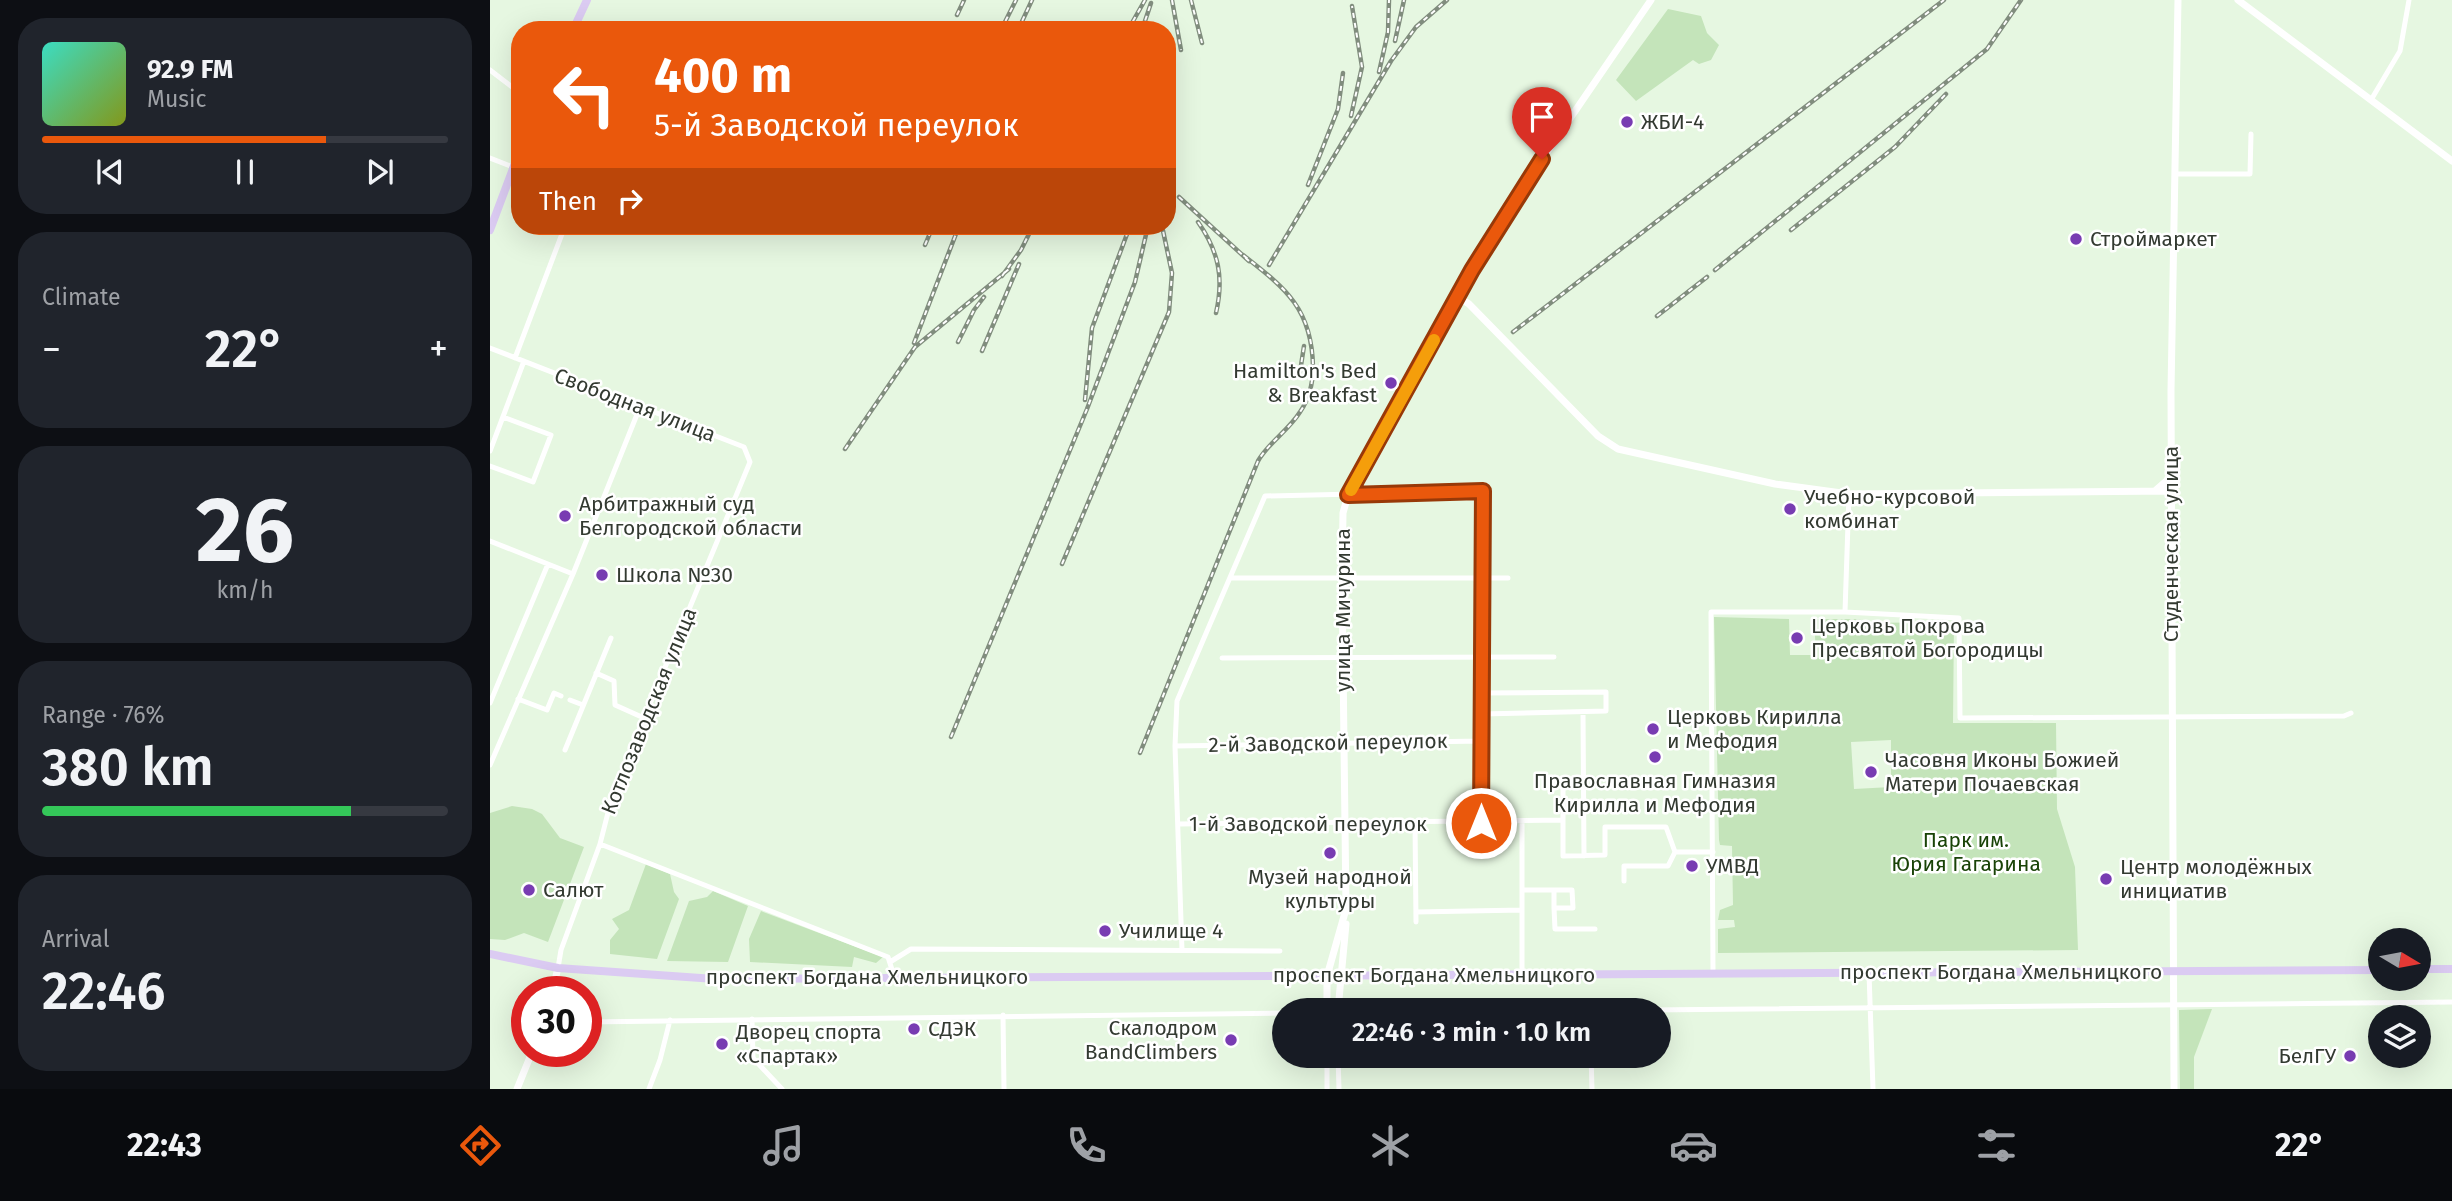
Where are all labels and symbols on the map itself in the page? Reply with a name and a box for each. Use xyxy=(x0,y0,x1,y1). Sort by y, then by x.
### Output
pin xyxy=(1512,87,1572,159)
place label: ЖБИ-4 xyxy=(1641,109,1704,135)
marker: ЖБИ-4 xyxy=(1619,114,1635,130)
place label: Строймаркет xyxy=(2090,226,2217,252)
marker: Строймаркет xyxy=(2068,231,2084,247)
place label: Hamilton's Bed & Breakfast xyxy=(1233,358,1377,408)
street label: Свободная улица xyxy=(551,362,719,448)
marker: Hamilton's Bed & Breakfast xyxy=(1383,375,1399,391)
street label: Студенческая улица xyxy=(2158,446,2184,642)
place label: Учебно-курсовой комбинат xyxy=(1804,484,1975,534)
place label: Арбитражный суд Белгородской области xyxy=(579,491,802,541)
marker: Учебно-курсовой комбинат xyxy=(1782,501,1798,517)
marker: Арбитражный суд Белгородской области xyxy=(557,508,573,524)
street label: улица Мичурина xyxy=(1330,528,1356,692)
place label: Школа №30 xyxy=(616,562,733,588)
marker: Школа №30 xyxy=(594,567,610,583)
street label: Котлозаводская улица xyxy=(596,604,702,818)
place label: Церковь Покрова Пресвятой Богородицы xyxy=(1811,613,2044,663)
marker: Церковь Покрова Пресвятой Богородицы xyxy=(1789,630,1805,646)
place label: Церковь Кирилла и Мефодия xyxy=(1667,704,1842,754)
marker: Церковь Кирилла и Мефодия xyxy=(1645,721,1661,737)
street label: 2-й Заводской переулок xyxy=(1208,728,1448,758)
place label: Часовня Иконы Божией Матери Почаевская xyxy=(1885,747,2119,797)
marker: Православная Гимназия Кирилла и Мефодия xyxy=(1647,749,1663,765)
marker: Часовня Иконы Божией Матери Почаевская xyxy=(1863,764,1879,780)
place label: Православная Гимназия Кирилла и Мефодия xyxy=(1534,768,1776,818)
position arrow xyxy=(1444,786,1518,860)
street label: 1-й Заводской переулок xyxy=(1189,811,1427,837)
park label: Парк им. Юрия Гагарина xyxy=(1891,827,2041,877)
marker: Музей народной культуры xyxy=(1322,845,1338,861)
place label: УМВД xyxy=(1706,853,1759,879)
place label: Центр молодёжных инициатив xyxy=(2120,854,2313,904)
marker: УМВД xyxy=(1684,858,1700,874)
place label: Музей народной культуры xyxy=(1248,864,1412,914)
marker: Центр молодёжных инициатив xyxy=(2098,871,2114,887)
place label: Салют xyxy=(543,877,604,903)
marker: Салют xyxy=(521,882,537,898)
place label: Училище 4 xyxy=(1119,918,1223,944)
marker: Училище 4 xyxy=(1097,923,1113,939)
north arrow xyxy=(2368,928,2431,990)
street label: проспект Богдана Хмельницкого xyxy=(1840,959,2162,985)
street label: проспект Богдана Хмельницкого xyxy=(1273,962,1595,988)
street label: проспект Богдана Хмельницкого xyxy=(706,964,1028,990)
speed limit sign: 30 xyxy=(511,976,602,1067)
place label: Cкалодром BandClimbers xyxy=(1085,1015,1217,1065)
place label: СДЭК xyxy=(928,1016,977,1042)
place label: Дворец спорта «Спартак» xyxy=(735,1019,881,1069)
marker: СДЭК xyxy=(906,1021,922,1037)
marker: Cкалодром BandClimbers xyxy=(1223,1032,1239,1048)
marker: Дворец спорта «Спартак» xyxy=(714,1036,730,1052)
place label: БелГУ xyxy=(2279,1043,2337,1069)
marker: БелГУ xyxy=(2342,1048,2358,1064)

